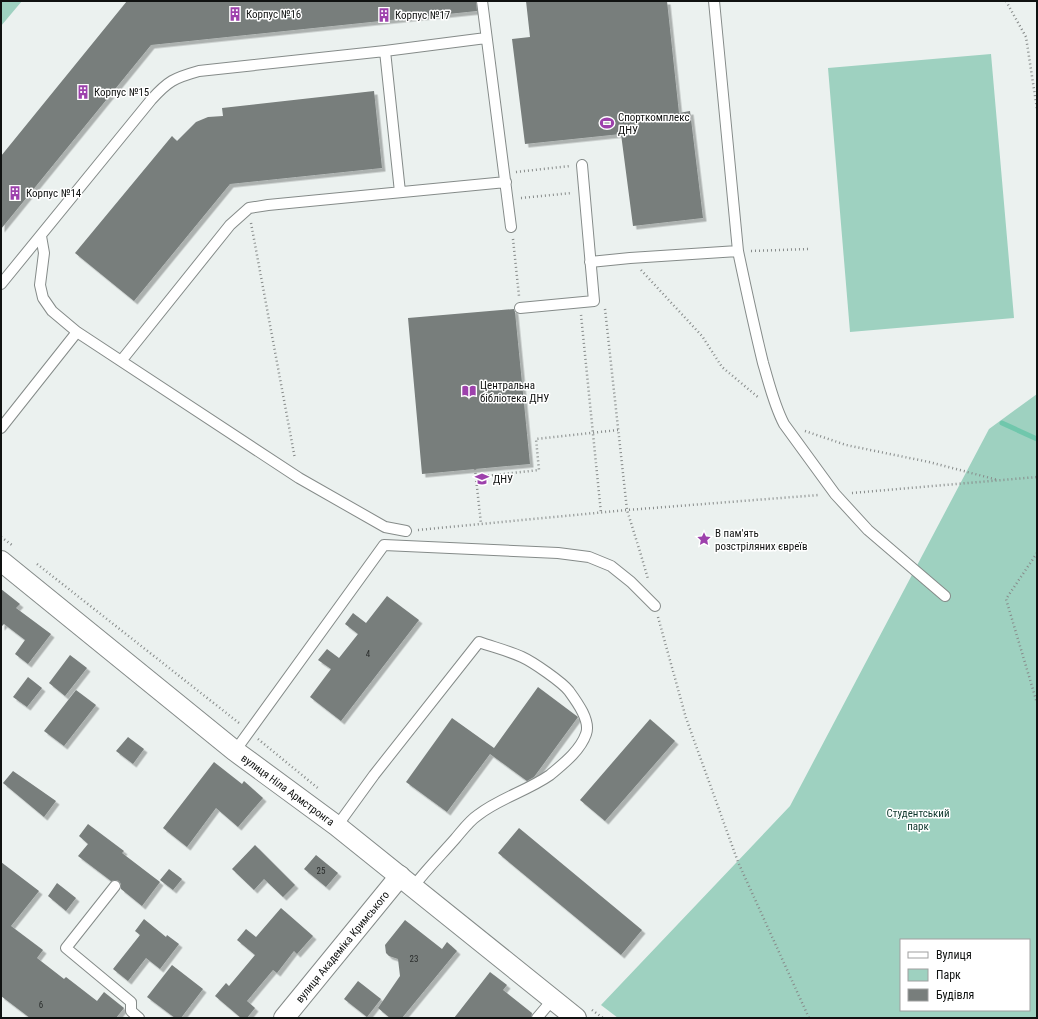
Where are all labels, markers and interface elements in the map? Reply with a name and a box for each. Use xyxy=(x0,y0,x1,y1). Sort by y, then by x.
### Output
building icon: Корпус №16 xyxy=(227,6,243,22)
building icon: Корпус №17 xyxy=(376,7,392,23)
place label: Корпус №16 xyxy=(246,8,301,21)
place label: Корпус №17 xyxy=(395,9,450,22)
building icon: Корпус №15 xyxy=(75,84,91,100)
place label: Корпус №15 xyxy=(94,86,149,99)
place label: Спорткомплекс ДНУ xyxy=(618,111,689,137)
sports icon: Спорткомплекс ДНУ xyxy=(599,115,615,131)
building icon: Корпус №14 xyxy=(7,185,23,201)
place label: Корпус №14 xyxy=(26,187,82,200)
place label: Центральна бібліотека ДНУ xyxy=(480,379,549,405)
library icon: Центральна бібліотека ДНУ xyxy=(461,383,477,399)
school or university icon: ДНУ xyxy=(474,471,490,487)
place label: ДНУ xyxy=(493,473,513,486)
place label: В пам'ять розстріляних євреїв xyxy=(715,527,807,553)
place icon: В пам'ять розстріляних євреїв xyxy=(696,531,712,547)
house number: 4 xyxy=(366,649,371,659)
street label: вулиця Ніла Армстронга xyxy=(238,752,337,829)
park label: Студентський парк xyxy=(887,807,950,833)
house number: 25 xyxy=(317,866,326,876)
street label: вулиця Академіка Кримського xyxy=(293,888,392,1006)
legend xyxy=(900,939,1030,1011)
text: Вулиця xyxy=(936,948,972,962)
house number: 23 xyxy=(410,954,418,964)
text: Парк xyxy=(936,968,961,982)
text: Будівля xyxy=(936,988,974,1002)
house number: 6 xyxy=(39,1000,43,1010)

